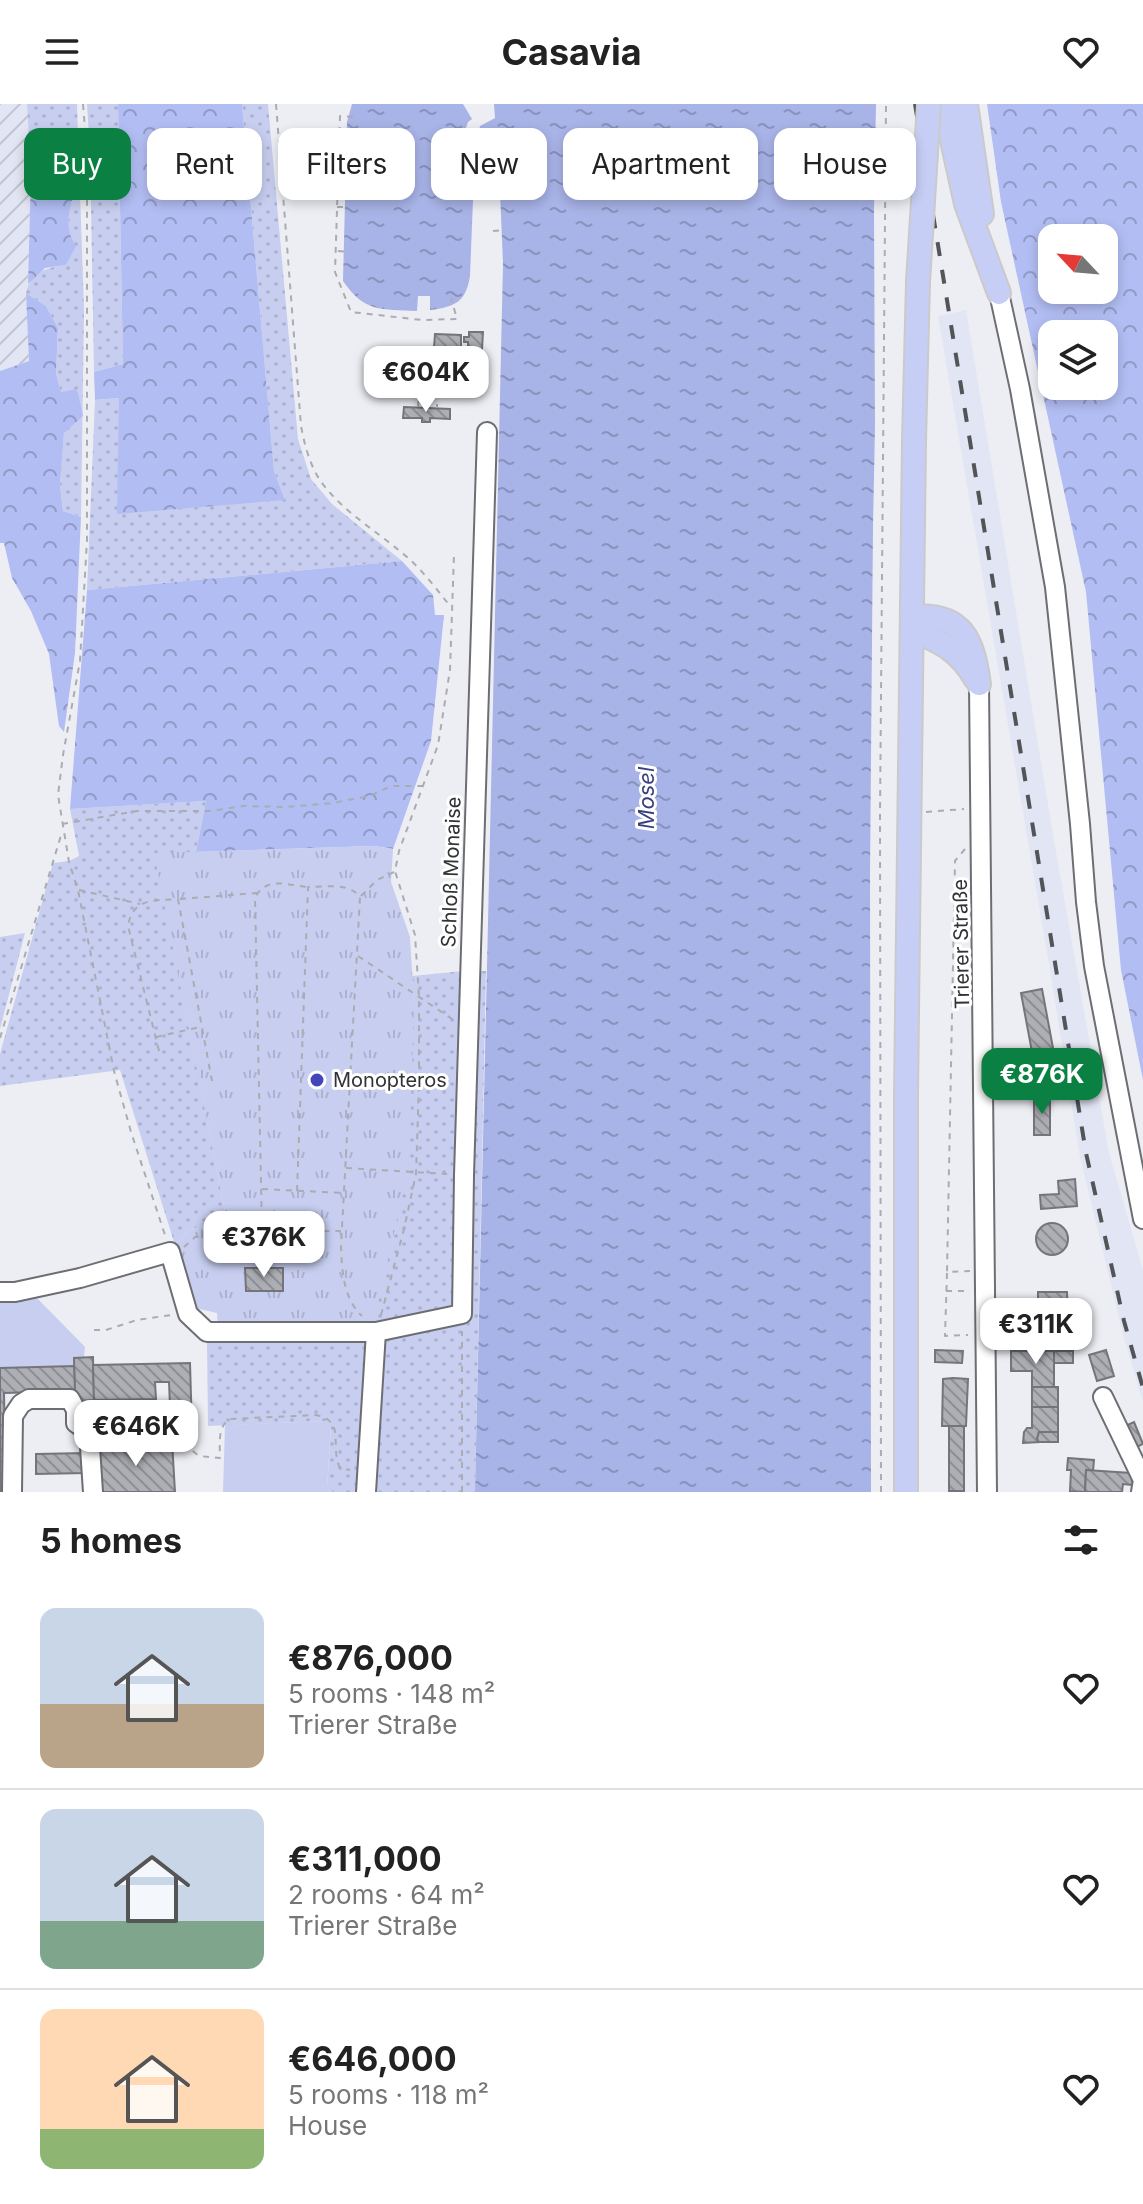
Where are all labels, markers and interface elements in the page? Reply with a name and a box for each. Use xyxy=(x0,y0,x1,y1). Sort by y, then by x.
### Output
icon: menu xyxy=(40,30,84,74)
text: Casavia xyxy=(501,30,642,74)
icon: heart xyxy=(1059,30,1103,74)
chip: Buy xyxy=(24,128,131,200)
chip: Rent xyxy=(147,128,262,200)
chip: Filters xyxy=(278,128,415,200)
chip: New xyxy=(431,128,547,200)
chip: Apartment xyxy=(563,128,758,200)
chip: House xyxy=(774,128,916,200)
north arrow xyxy=(1038,224,1118,304)
map controls xyxy=(1038,224,1118,400)
button: layers xyxy=(1038,320,1118,400)
pin: €604K xyxy=(370,346,482,414)
text: €604K xyxy=(382,356,470,387)
water label: Mosel xyxy=(633,766,659,829)
street label: Schloß Monaise xyxy=(436,796,466,948)
street label: Trierer Straße xyxy=(948,879,974,1009)
pin: €876K xyxy=(986,1048,1098,1116)
text: €876K xyxy=(999,1058,1085,1089)
place label: Monopteros xyxy=(333,1068,447,1092)
marker: Monopteros xyxy=(308,1071,326,1089)
pin: €376K xyxy=(208,1211,320,1279)
text: €376K xyxy=(222,1221,306,1252)
pin: €311K xyxy=(980,1298,1092,1366)
text: €311K xyxy=(998,1308,1074,1339)
pin: €646K xyxy=(80,1400,192,1468)
text: €646K xyxy=(92,1410,180,1441)
icon: filters xyxy=(1059,1518,1103,1562)
text: 5 homes xyxy=(40,1520,182,1561)
text: €876,000 xyxy=(288,1637,453,1678)
icon: home xyxy=(104,1640,200,1736)
icon: heart xyxy=(1059,1666,1103,1710)
text: 5 rooms · 148 m² xyxy=(288,1678,495,1709)
text: Trierer Straße xyxy=(288,1709,457,1740)
text: €311,000 xyxy=(288,1838,442,1879)
icon: home xyxy=(104,1841,200,1937)
icon: heart xyxy=(1059,1867,1103,1911)
text: 2 rooms · 64 m² xyxy=(288,1879,485,1910)
text: Trierer Straße xyxy=(288,1910,457,1941)
text: €646,000 xyxy=(288,2038,457,2079)
icon: home xyxy=(104,2041,200,2137)
icon: heart xyxy=(1059,2067,1103,2111)
text: 5 rooms · 118 m² xyxy=(288,2079,489,2110)
text: House xyxy=(288,2110,367,2141)

